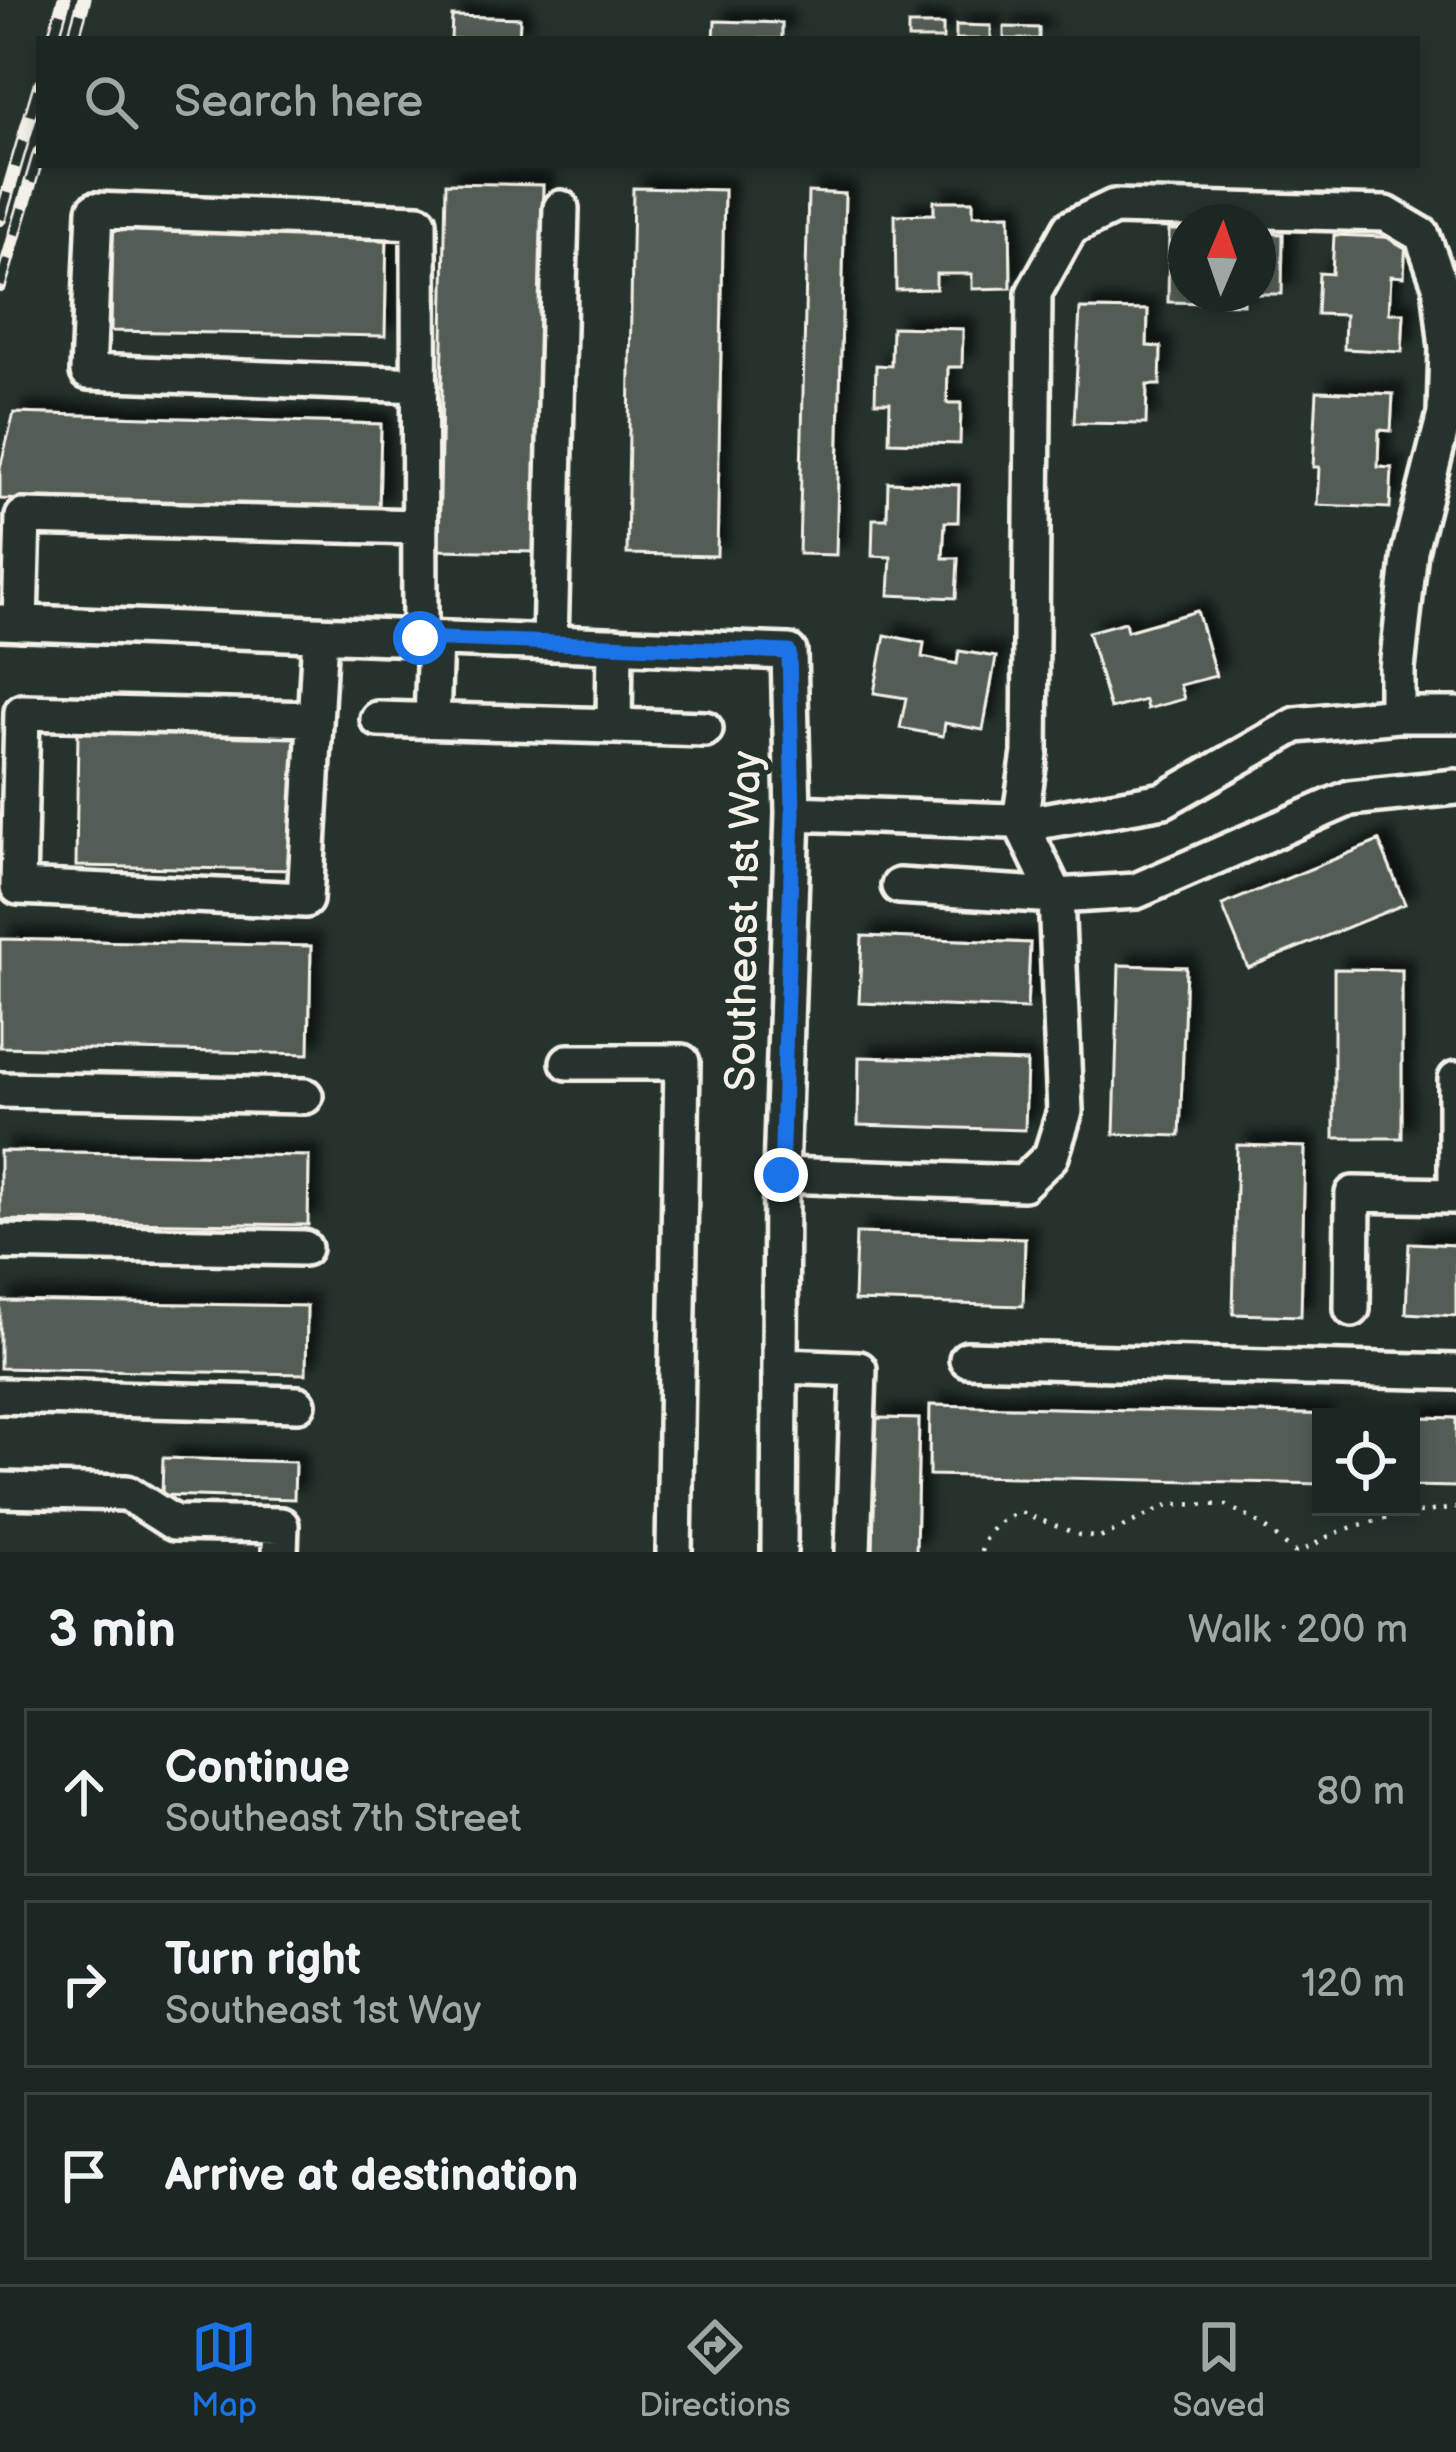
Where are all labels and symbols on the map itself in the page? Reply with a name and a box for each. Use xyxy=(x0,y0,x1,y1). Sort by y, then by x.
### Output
north arrow xyxy=(1168,204,1276,312)
route start xyxy=(393,611,447,665)
street label: Southeast 1st Way xyxy=(716,750,773,1092)
route end xyxy=(754,1148,808,1202)

